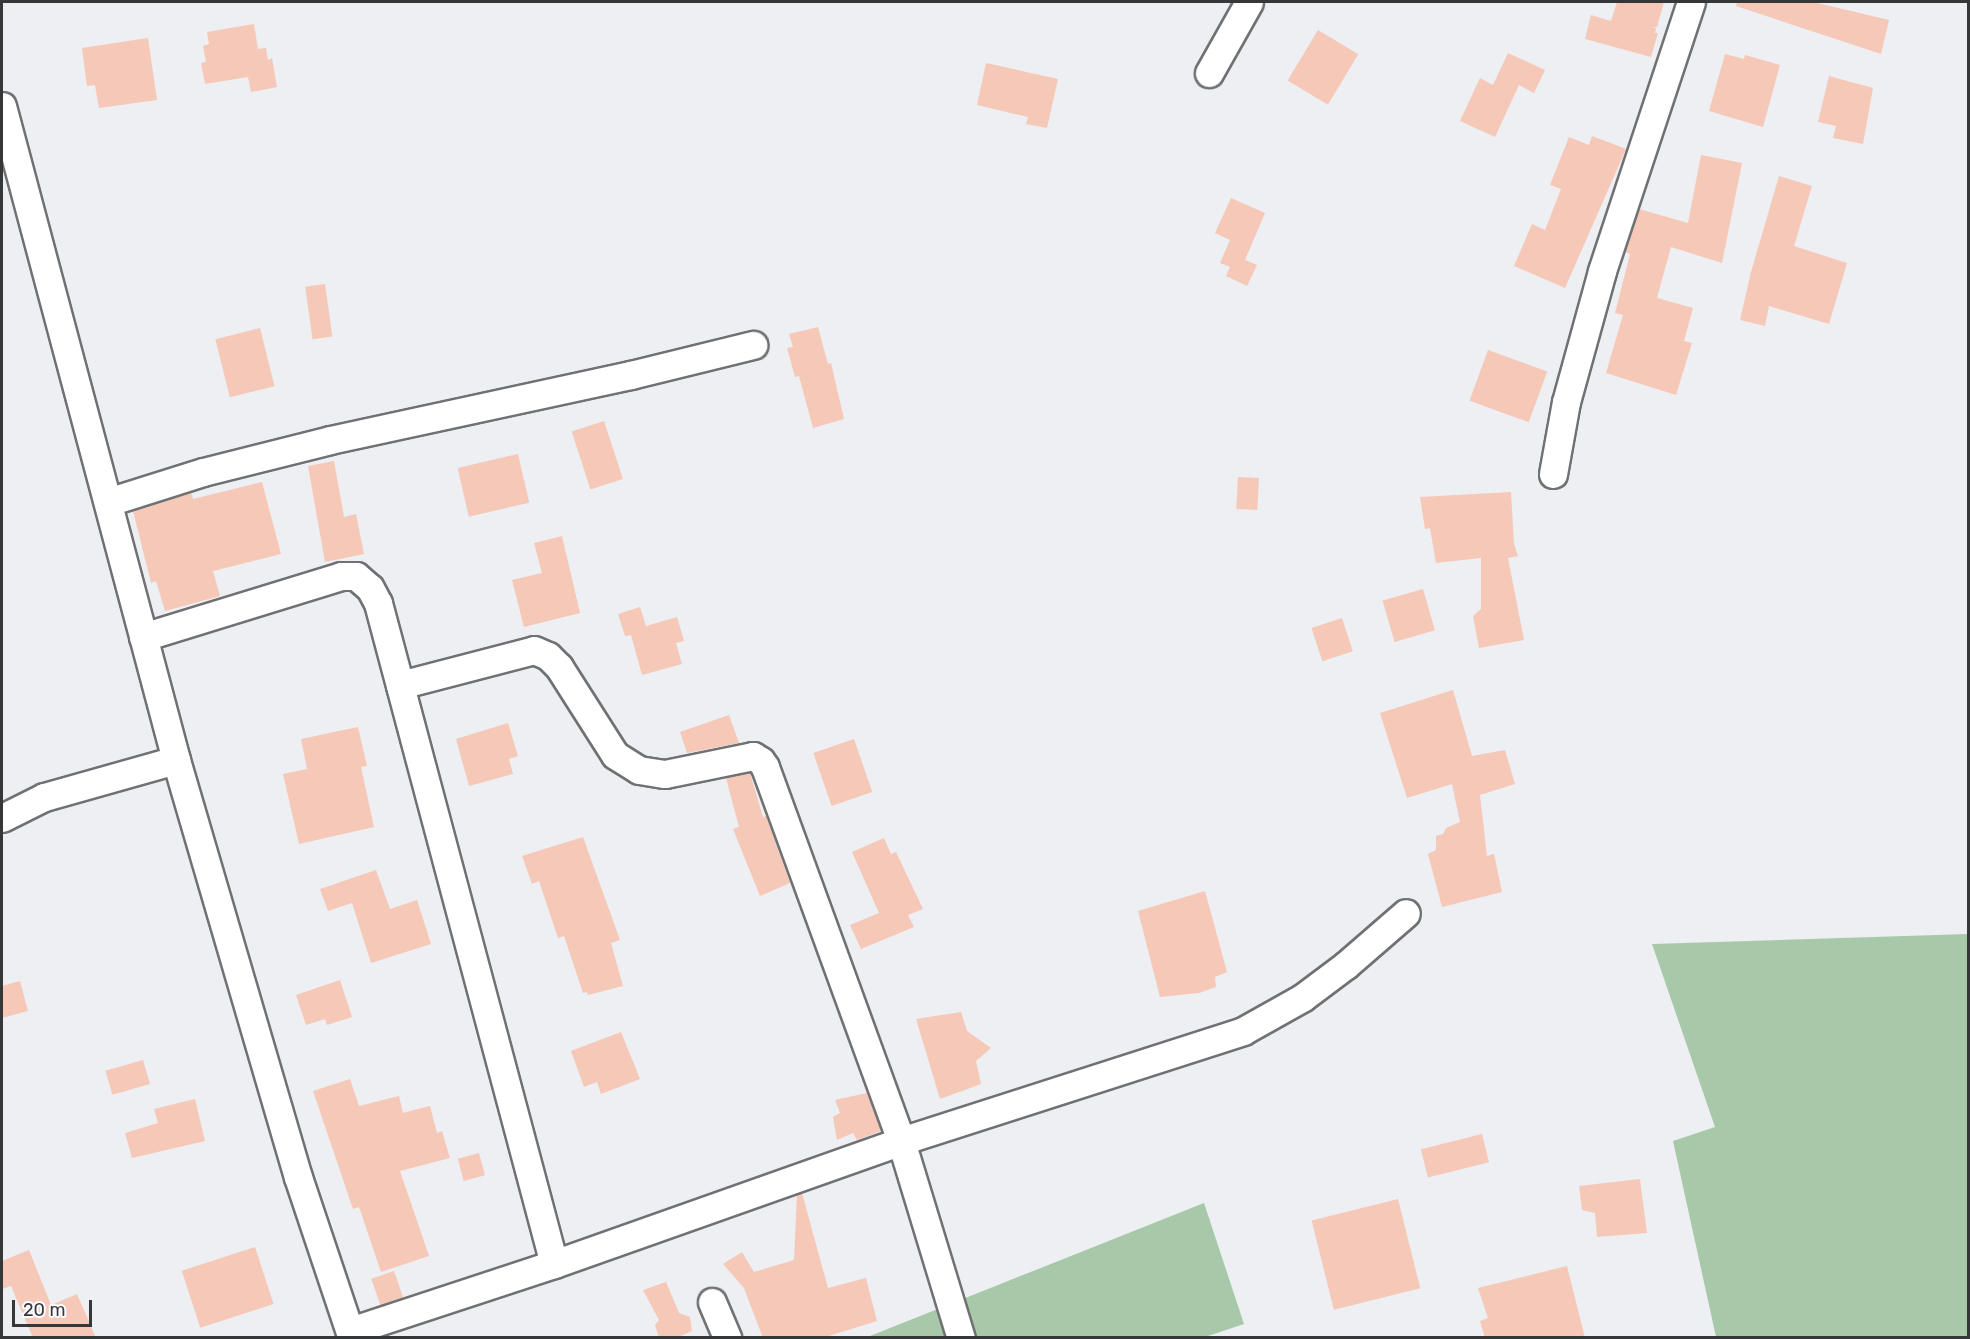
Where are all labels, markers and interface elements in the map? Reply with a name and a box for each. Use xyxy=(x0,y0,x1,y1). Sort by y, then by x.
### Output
scale bar xyxy=(15,1288,94,1326)
text: 20 m xyxy=(23,1299,65,1321)

